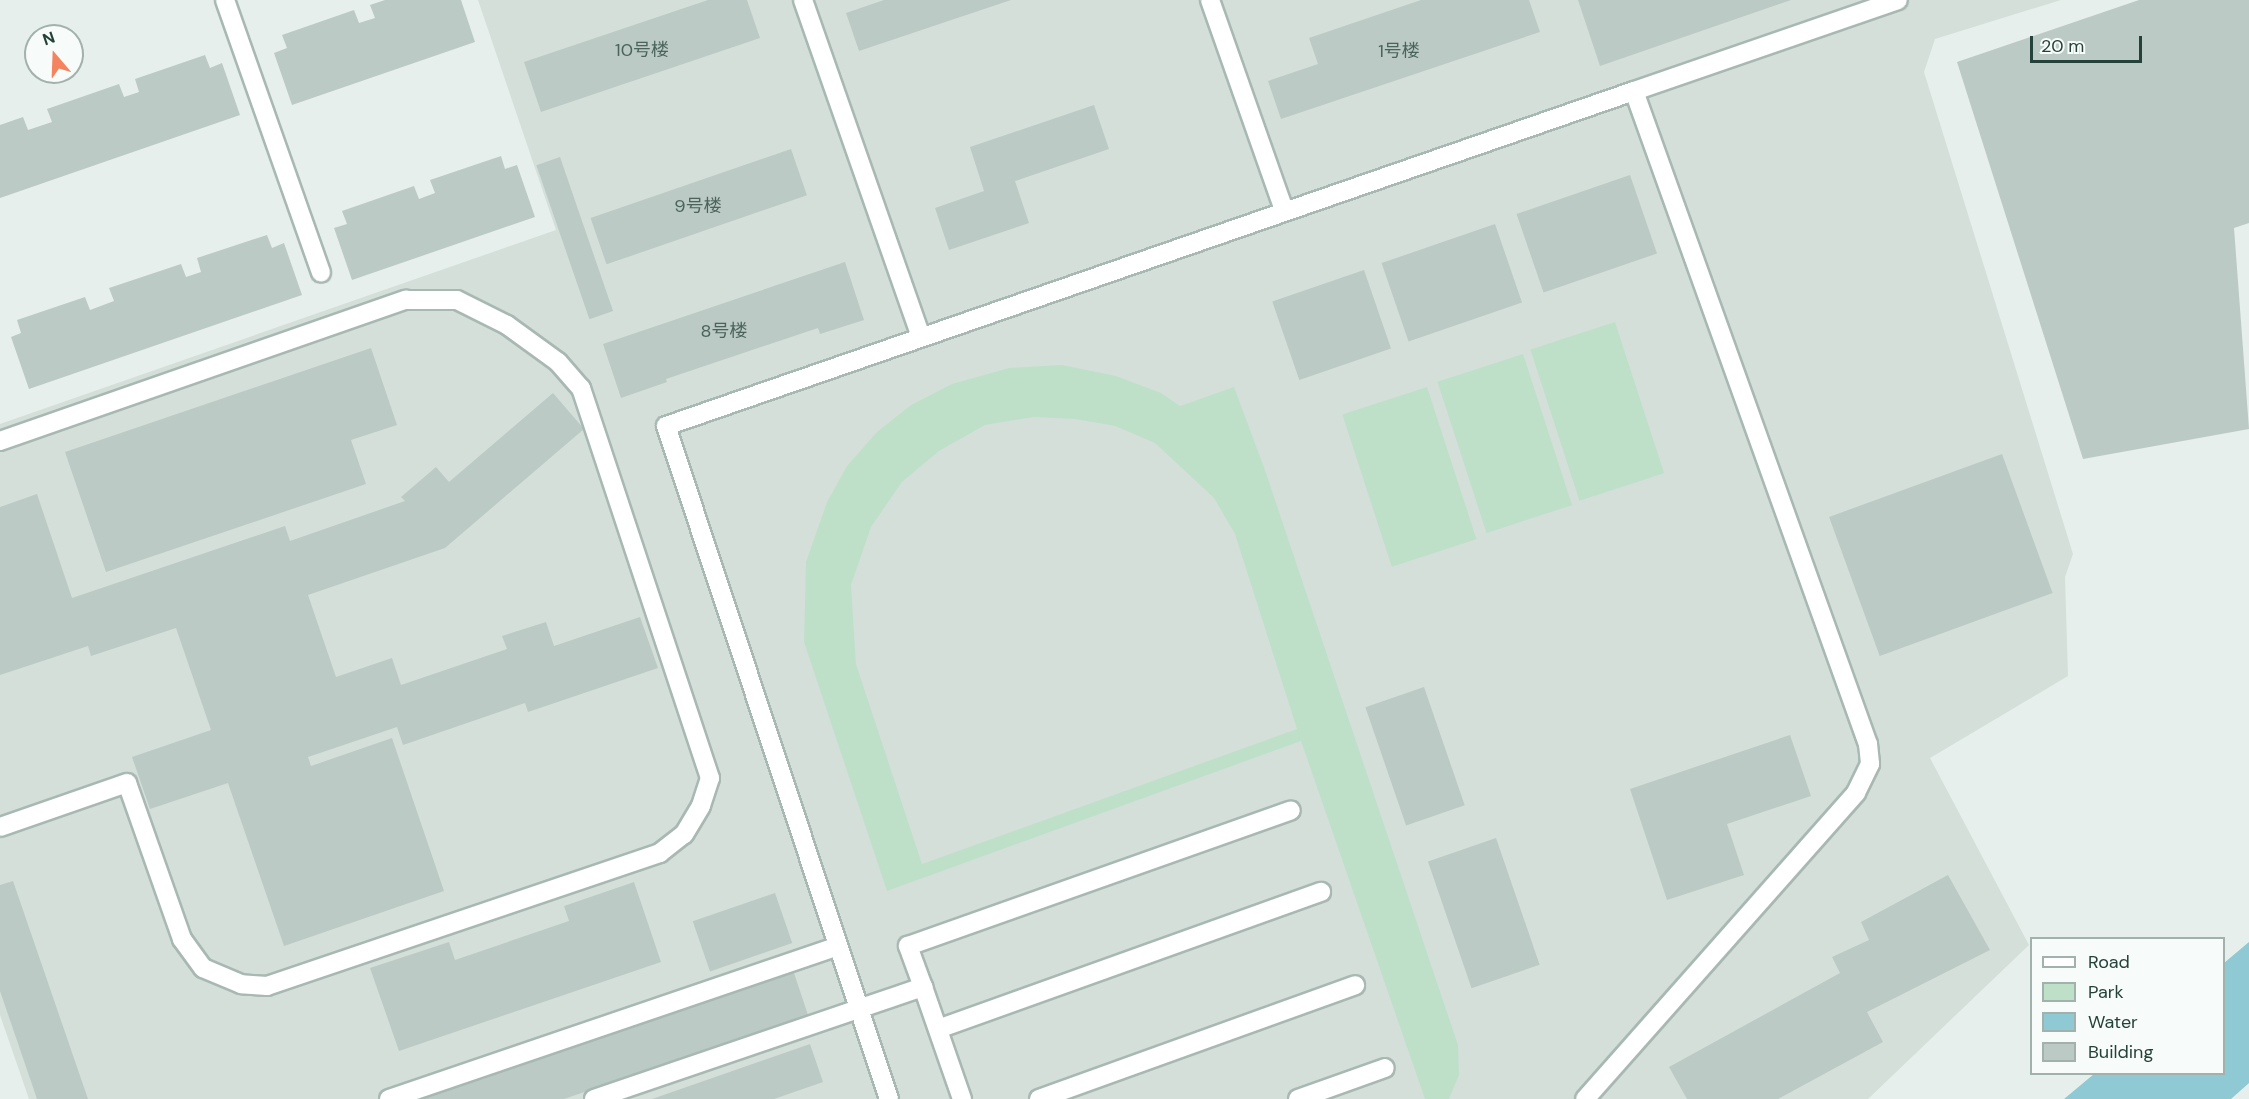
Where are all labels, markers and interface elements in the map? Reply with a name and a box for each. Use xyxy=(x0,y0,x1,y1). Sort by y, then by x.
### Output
north arrow xyxy=(24,24,84,84)
scale bar xyxy=(2033,24,2146,62)
text: N xyxy=(40,27,58,50)
text: 20 m xyxy=(2041,34,2084,58)
house number: 10号楼 xyxy=(615,39,669,61)
house number: 1号楼 xyxy=(1378,40,1420,62)
house number: 9号楼 xyxy=(674,195,722,217)
house number: 8号楼 xyxy=(701,320,747,342)
legend xyxy=(2030,937,2225,1075)
text: Road xyxy=(2088,950,2130,974)
text: Park xyxy=(2088,980,2124,1004)
text: Water xyxy=(2088,1010,2138,1034)
text: Building xyxy=(2088,1040,2153,1064)

